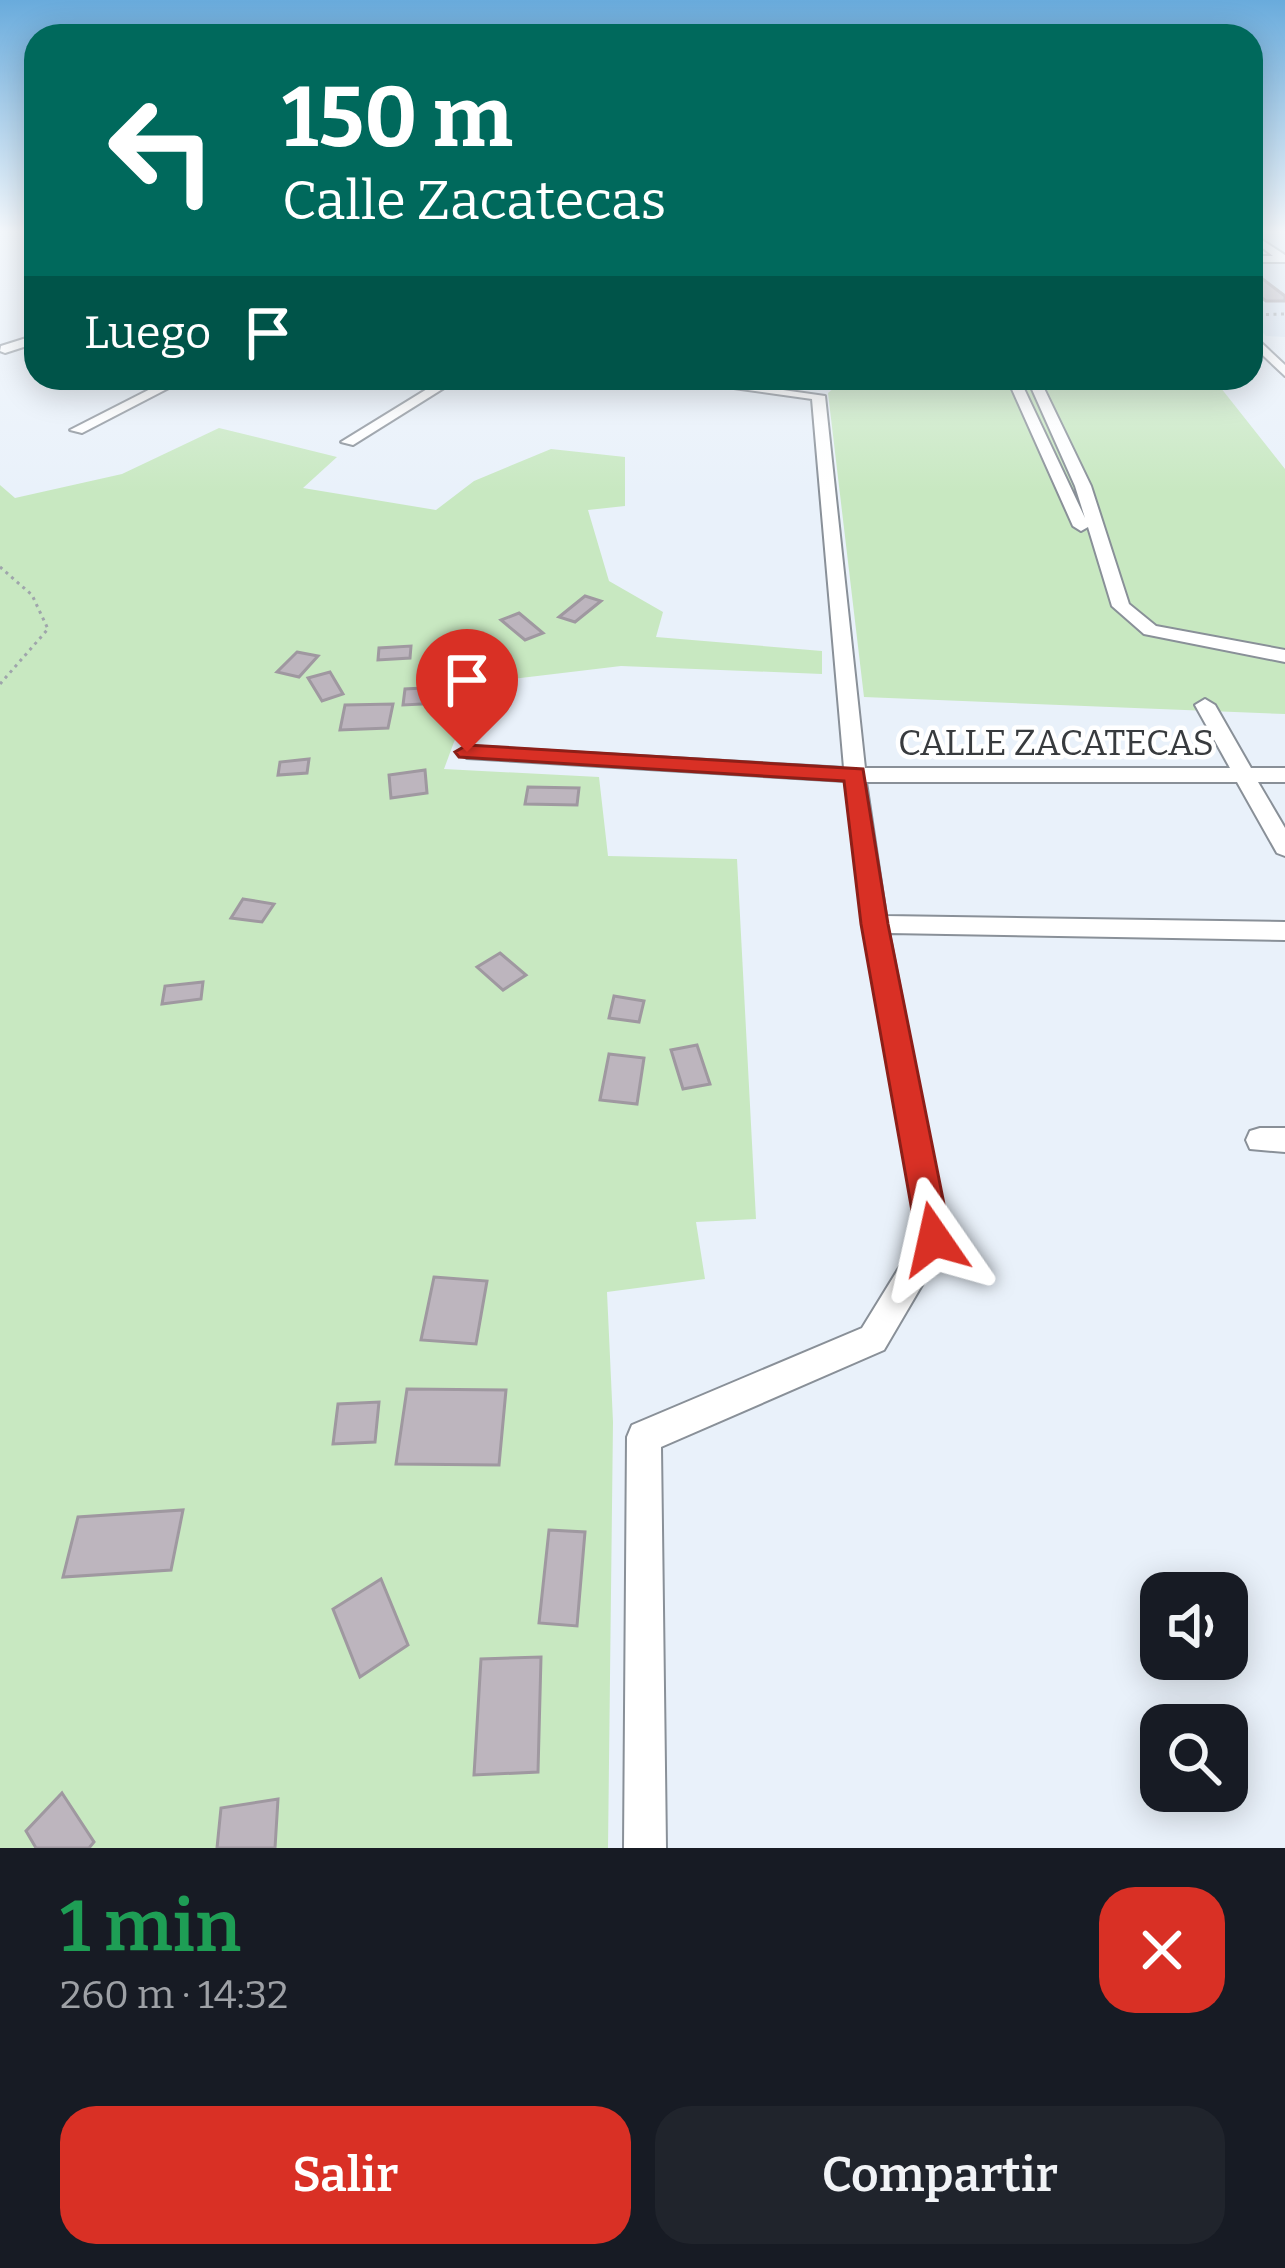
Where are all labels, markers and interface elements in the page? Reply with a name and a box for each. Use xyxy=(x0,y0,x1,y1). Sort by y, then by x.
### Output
text: 150 m xyxy=(282,67,513,168)
icon: left xyxy=(84,72,240,228)
text: Calle Zacatecas xyxy=(282,169,666,233)
icon: arrive xyxy=(235,300,301,366)
text: Luego xyxy=(84,306,211,360)
pin xyxy=(416,629,518,752)
icon: arrive xyxy=(434,647,500,713)
street label: CALLE ZACATECAS xyxy=(898,721,1214,765)
position arrow xyxy=(871,1176,997,1302)
map controls xyxy=(1140,1572,1248,1812)
button: sound xyxy=(1140,1572,1248,1680)
button: search xyxy=(1140,1704,1248,1812)
text: 1 min xyxy=(60,1884,241,1970)
button: close xyxy=(1099,1887,1225,2013)
text: 260 m · 14:32 xyxy=(60,1972,288,2018)
button: Salir xyxy=(60,2106,631,2244)
button: Compartir xyxy=(655,2106,1225,2244)

